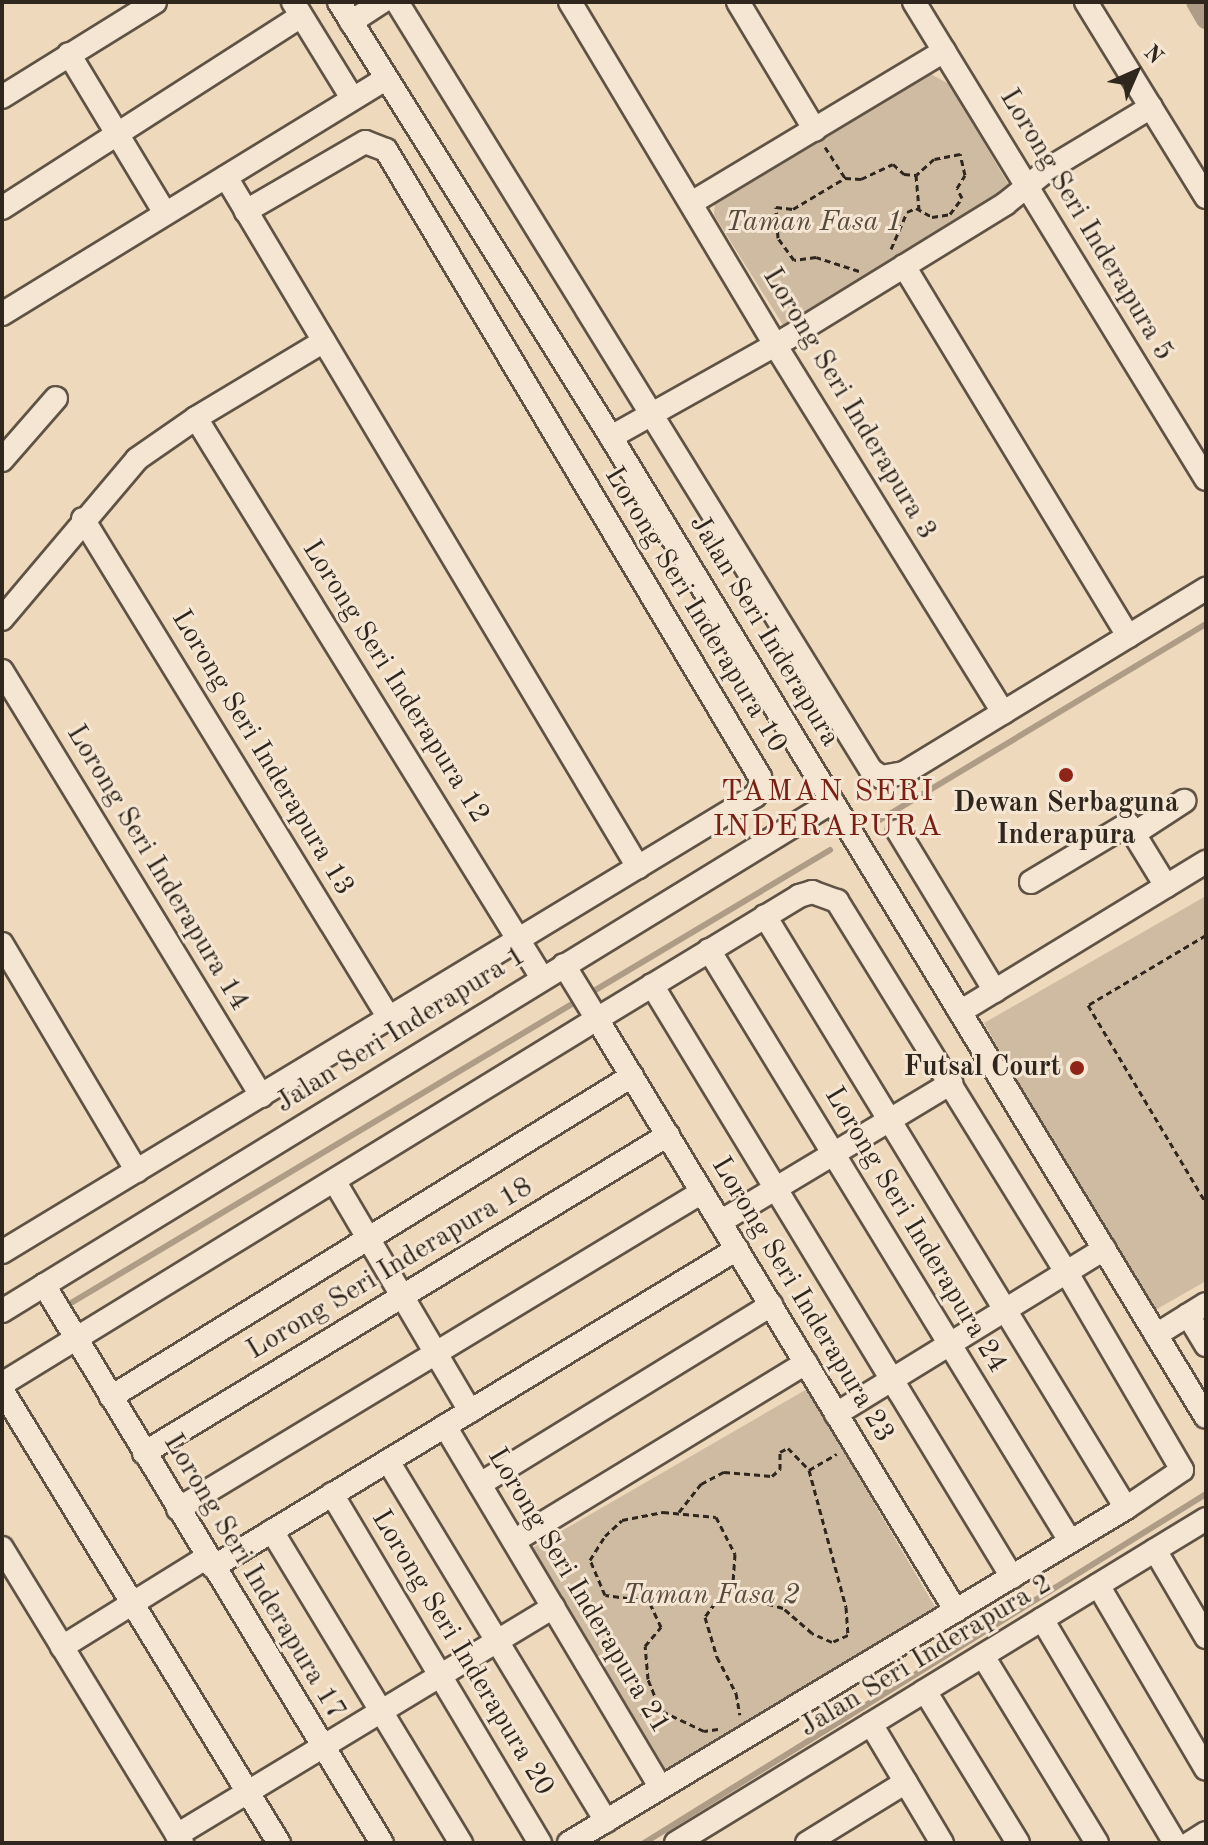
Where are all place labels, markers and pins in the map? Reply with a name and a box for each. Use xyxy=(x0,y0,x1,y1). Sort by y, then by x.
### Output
marker: Dewan Serbaguna Inderapura xyxy=(1057,766,1075,784)
place label: Dewan Serbaguna Inderapura xyxy=(953,787,1179,853)
place label: Futsal Court xyxy=(904,1051,1061,1085)
marker: Futsal Court xyxy=(1068,1059,1086,1077)

